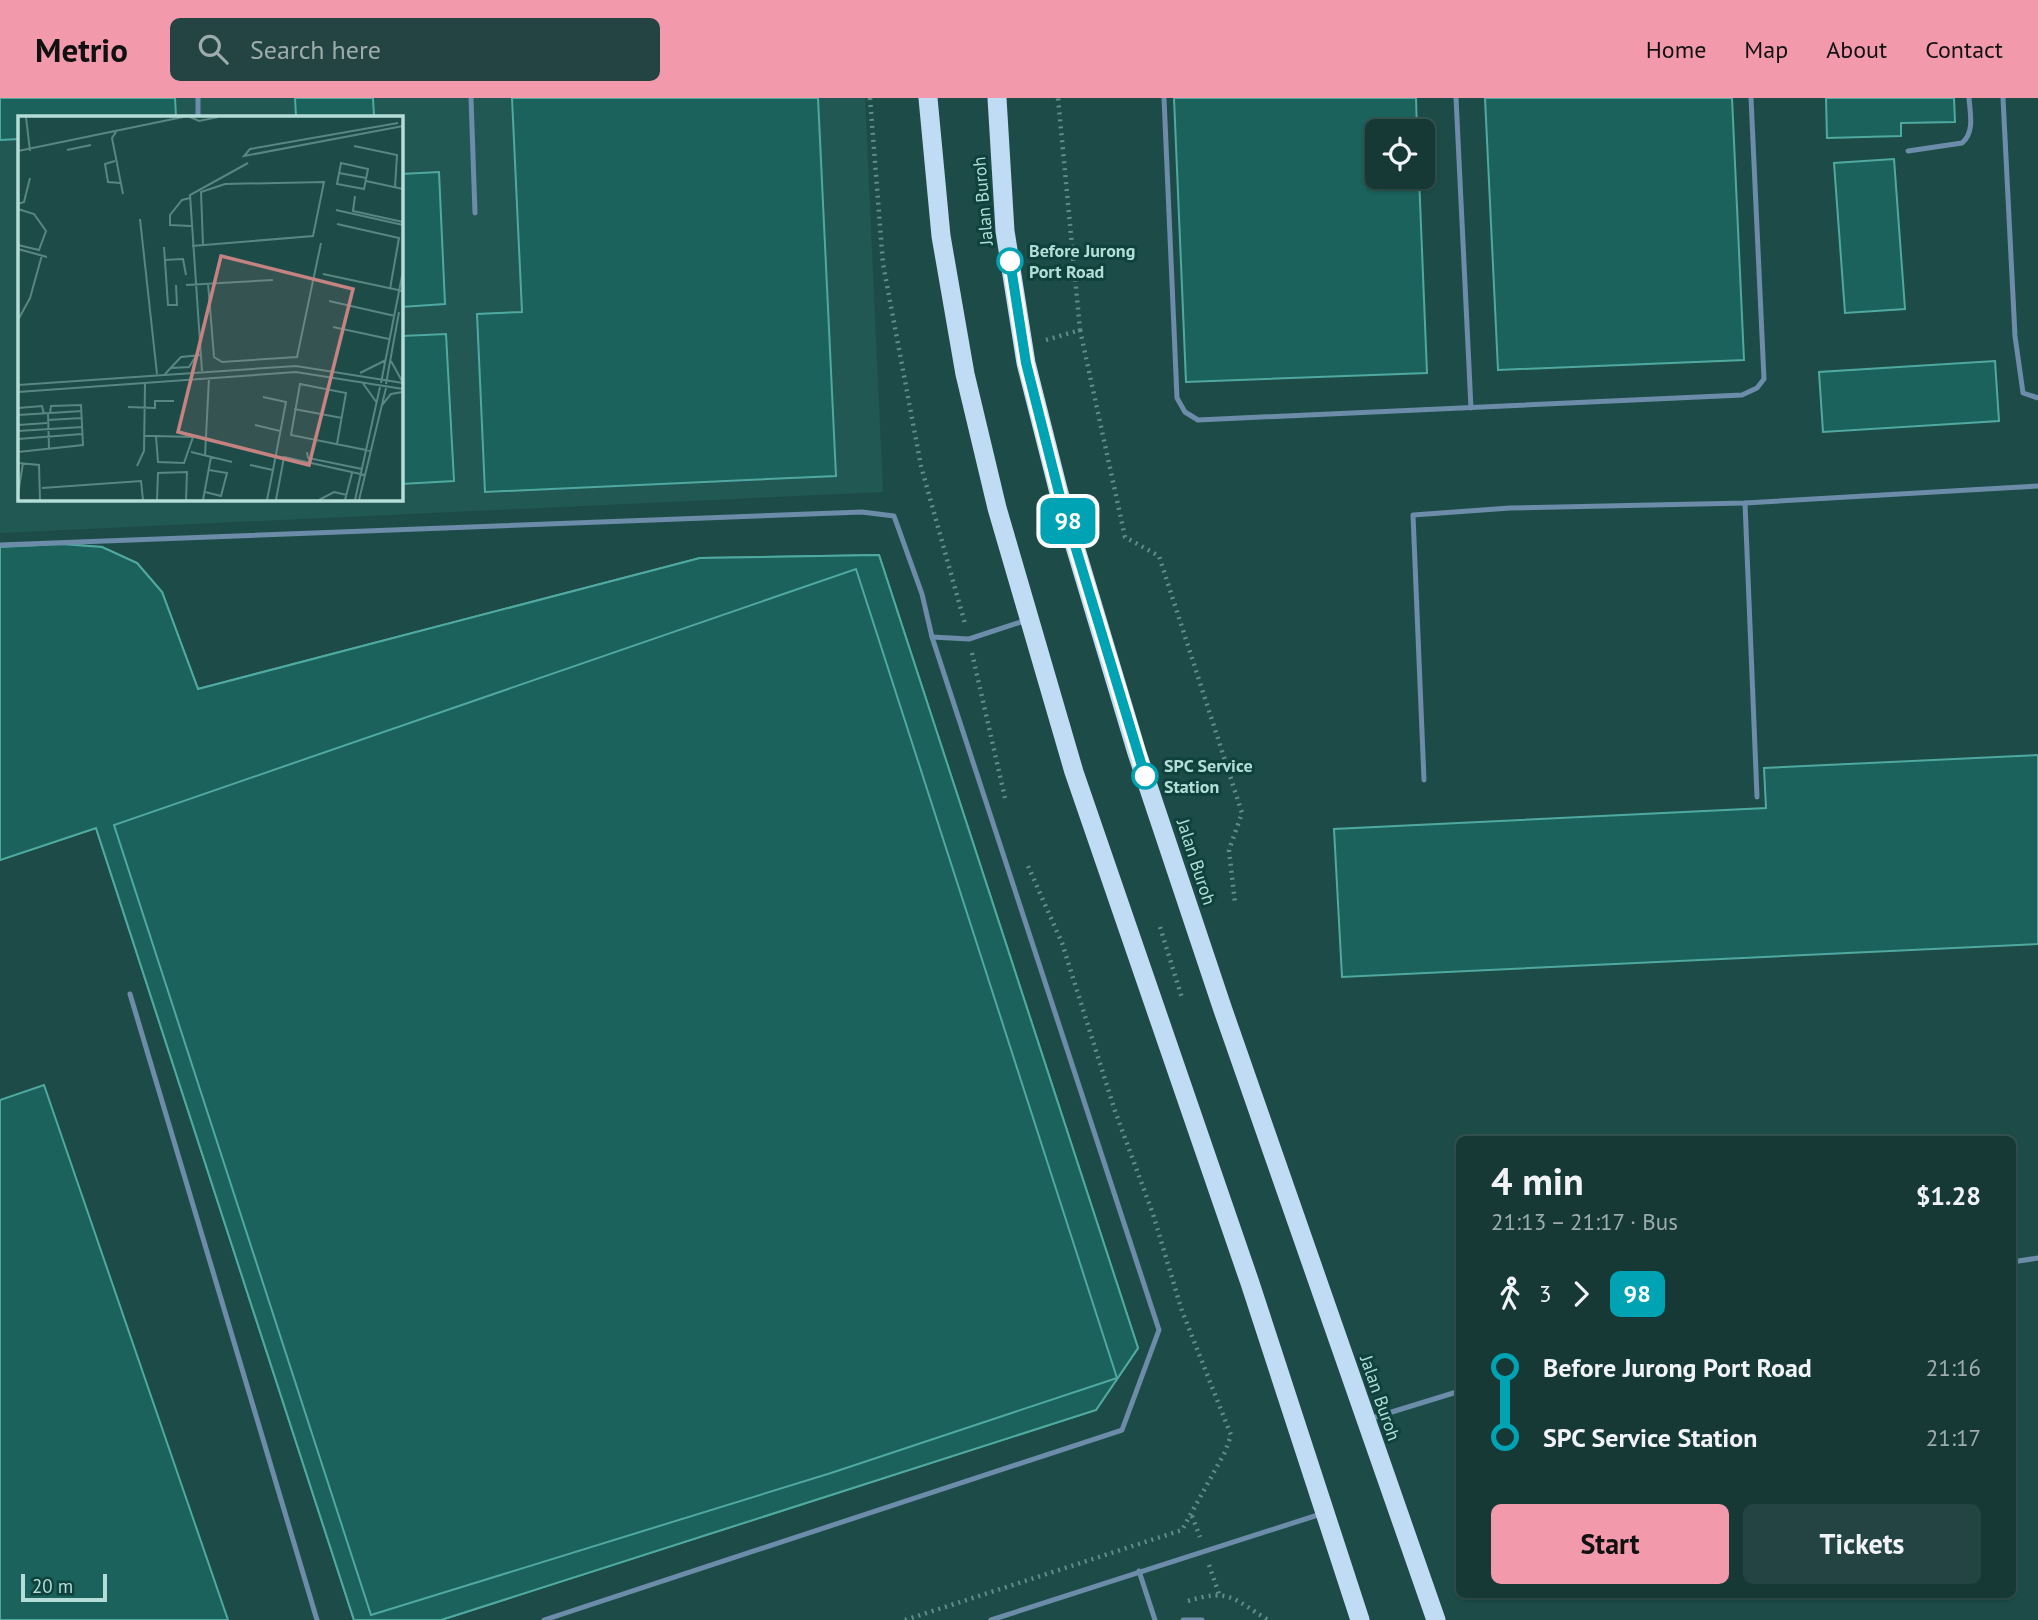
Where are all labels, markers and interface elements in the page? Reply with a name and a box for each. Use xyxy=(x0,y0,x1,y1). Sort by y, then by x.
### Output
search box xyxy=(170,18,660,81)
text: Metrio xyxy=(35,28,128,71)
icon: search xyxy=(194,30,232,68)
text: Search here xyxy=(250,33,381,66)
text: Home xyxy=(1646,34,1706,65)
text: Map xyxy=(1744,34,1788,65)
text: About xyxy=(1826,34,1887,65)
text: Contact xyxy=(1925,34,2003,65)
inset map xyxy=(18,116,402,500)
map controls xyxy=(1365,119,1435,189)
button: locate xyxy=(1365,119,1435,189)
street label: Jalan Buroh xyxy=(967,156,998,247)
place label: Before Jurong Port Road xyxy=(1029,239,1135,283)
marker: Before Jurong Port Road xyxy=(997,248,1023,274)
line badge: 98 xyxy=(1036,498,1100,544)
text: 98 xyxy=(1054,505,1082,536)
place label: SPC Service Station xyxy=(1164,754,1253,798)
marker: SPC Service Station xyxy=(1132,763,1158,789)
street label: Jalan Buroh xyxy=(1172,815,1221,908)
text: 4 min xyxy=(1491,1156,1584,1205)
text: $1.28 xyxy=(1916,1179,1981,1212)
text: 21:13 – 21:17 · Bus xyxy=(1491,1207,1678,1236)
icon: walk xyxy=(1491,1275,1529,1313)
icon: forward xyxy=(1562,1275,1600,1313)
text: 98 xyxy=(1624,1278,1651,1309)
text: 3 xyxy=(1539,1279,1552,1308)
street label: Jalan Buroh xyxy=(1355,1351,1406,1444)
text: Before Jurong Port Road xyxy=(1543,1351,1812,1384)
text: 21:16 xyxy=(1926,1353,1981,1382)
text: SPC Service Station xyxy=(1543,1421,1758,1454)
text: 21:17 xyxy=(1926,1423,1981,1452)
button: Start xyxy=(1491,1504,1729,1584)
button: Tickets xyxy=(1743,1504,1981,1584)
scale bar xyxy=(21,1571,107,1603)
text: 20 m xyxy=(32,1574,73,1598)

